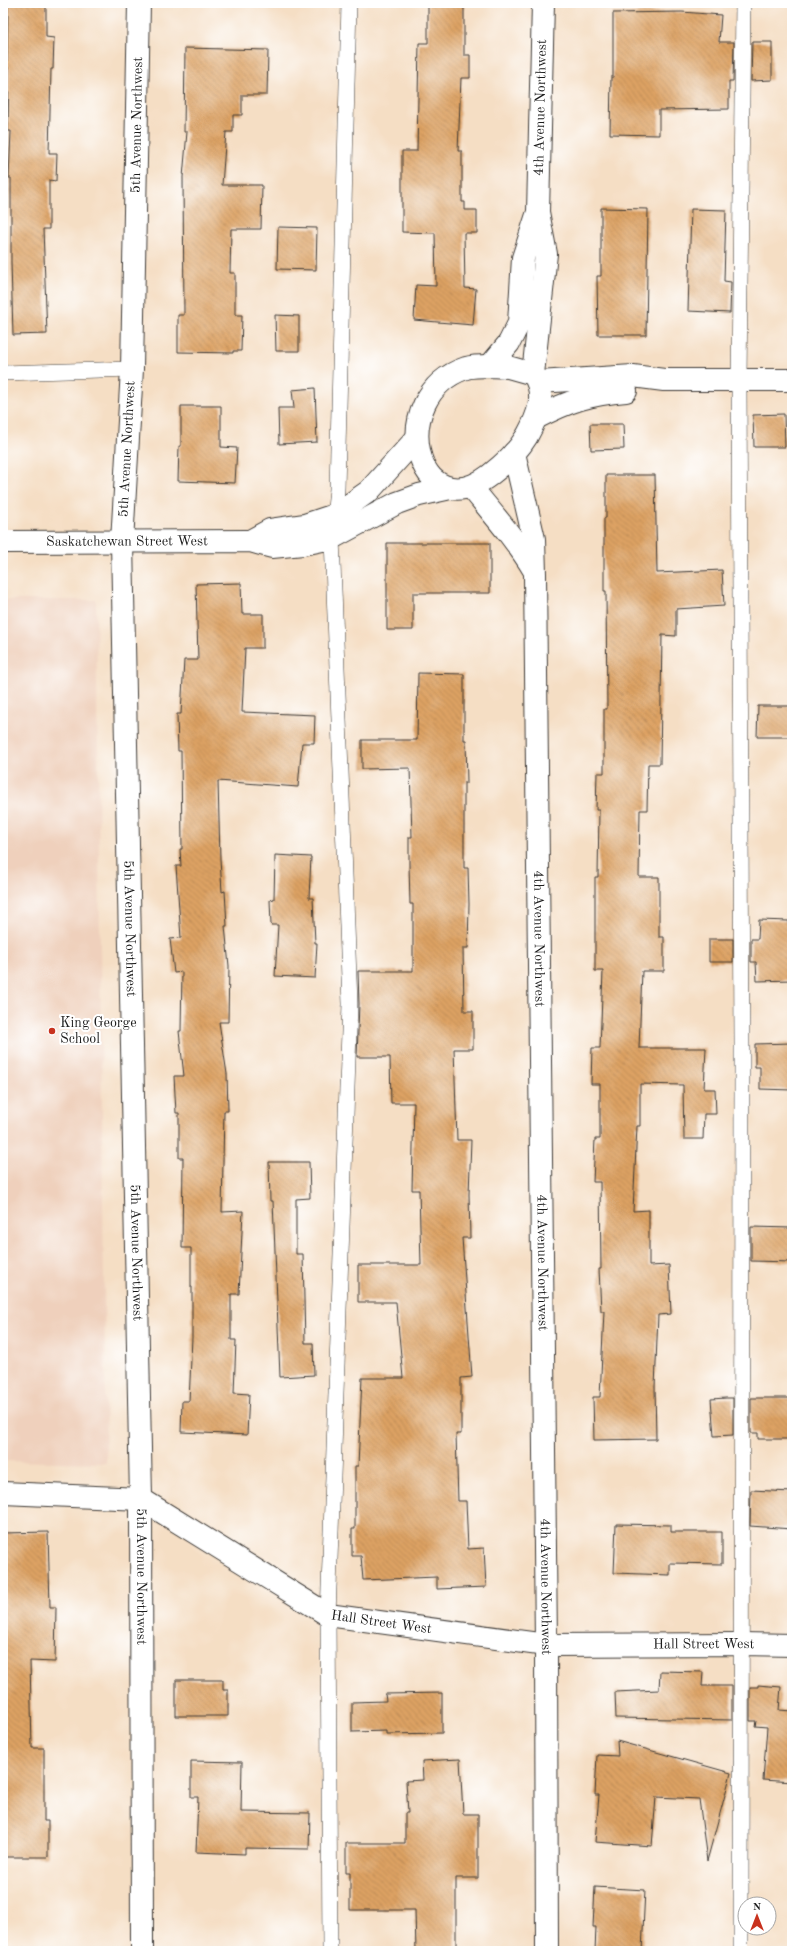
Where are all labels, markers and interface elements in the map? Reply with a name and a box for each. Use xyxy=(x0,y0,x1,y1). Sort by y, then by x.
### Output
street label: 4th Avenue Northwest xyxy=(532,39,549,176)
street label: 5th Avenue Northwest xyxy=(129,57,145,193)
street label: 5th Avenue Northwest xyxy=(116,380,138,518)
street label: Saskatchewan Street West xyxy=(46,534,208,549)
street label: 5th Avenue Northwest xyxy=(121,860,138,997)
street label: 4th Avenue Northwest xyxy=(531,870,546,1007)
place label: King George School xyxy=(60,1016,137,1046)
marker: King George School xyxy=(47,1026,57,1036)
street label: 5th Avenue Northwest xyxy=(128,1184,144,1321)
street label: 4th Avenue Northwest xyxy=(534,1194,550,1331)
street label: 5th Avenue Northwest xyxy=(134,1508,148,1645)
street label: 4th Avenue Northwest xyxy=(538,1518,553,1655)
street label: Hall Street West xyxy=(330,1608,433,1636)
street label: Hall Street West xyxy=(653,1637,755,1651)
north arrow xyxy=(737,1896,777,1936)
text: N xyxy=(753,1902,762,1913)

